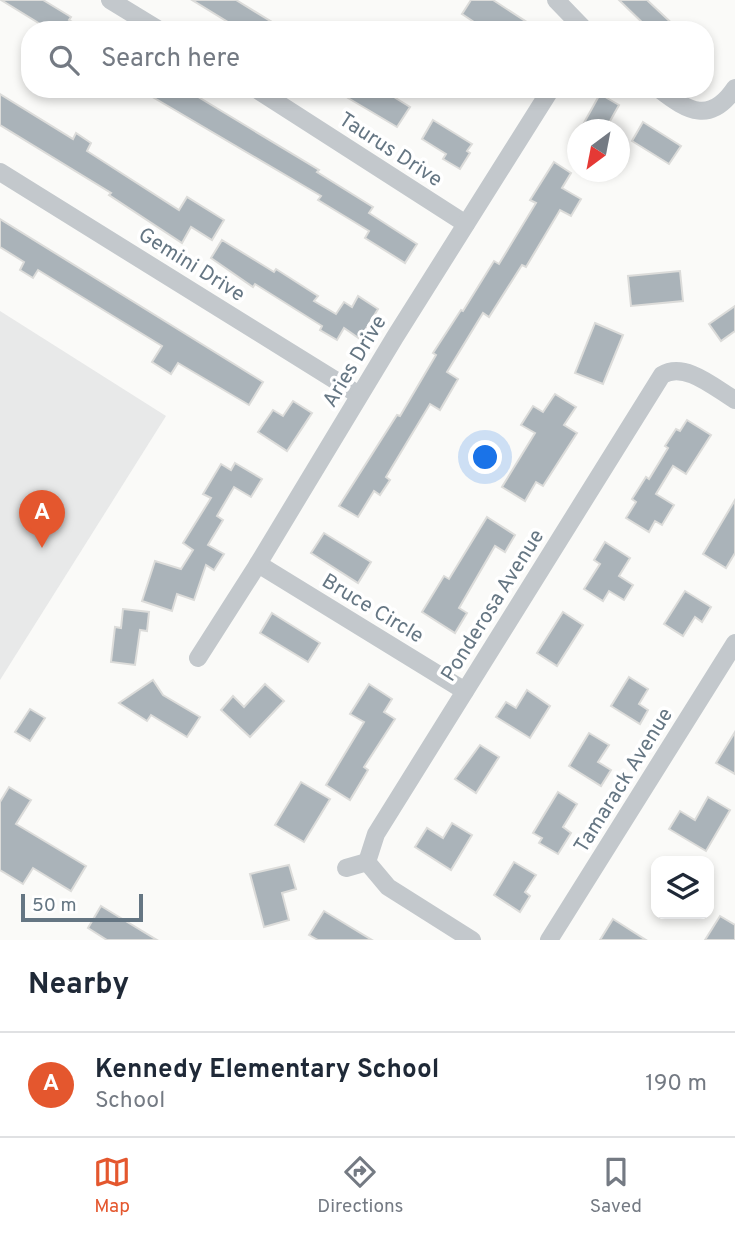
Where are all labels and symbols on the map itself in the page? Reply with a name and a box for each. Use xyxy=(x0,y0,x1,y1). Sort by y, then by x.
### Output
street label: Taurus Drive xyxy=(333,107,447,194)
north arrow xyxy=(567,119,630,182)
street label: Gemini Drive xyxy=(133,222,250,309)
street label: Aries Drive xyxy=(317,311,393,413)
your location xyxy=(468,440,502,474)
pin: A xyxy=(19,490,65,548)
street label: Ponderosa Avenue xyxy=(436,525,551,687)
street label: Bruce Circle xyxy=(316,568,428,650)
street label: Tamarack Avenue xyxy=(569,703,680,859)
scale bar xyxy=(21,891,144,923)

